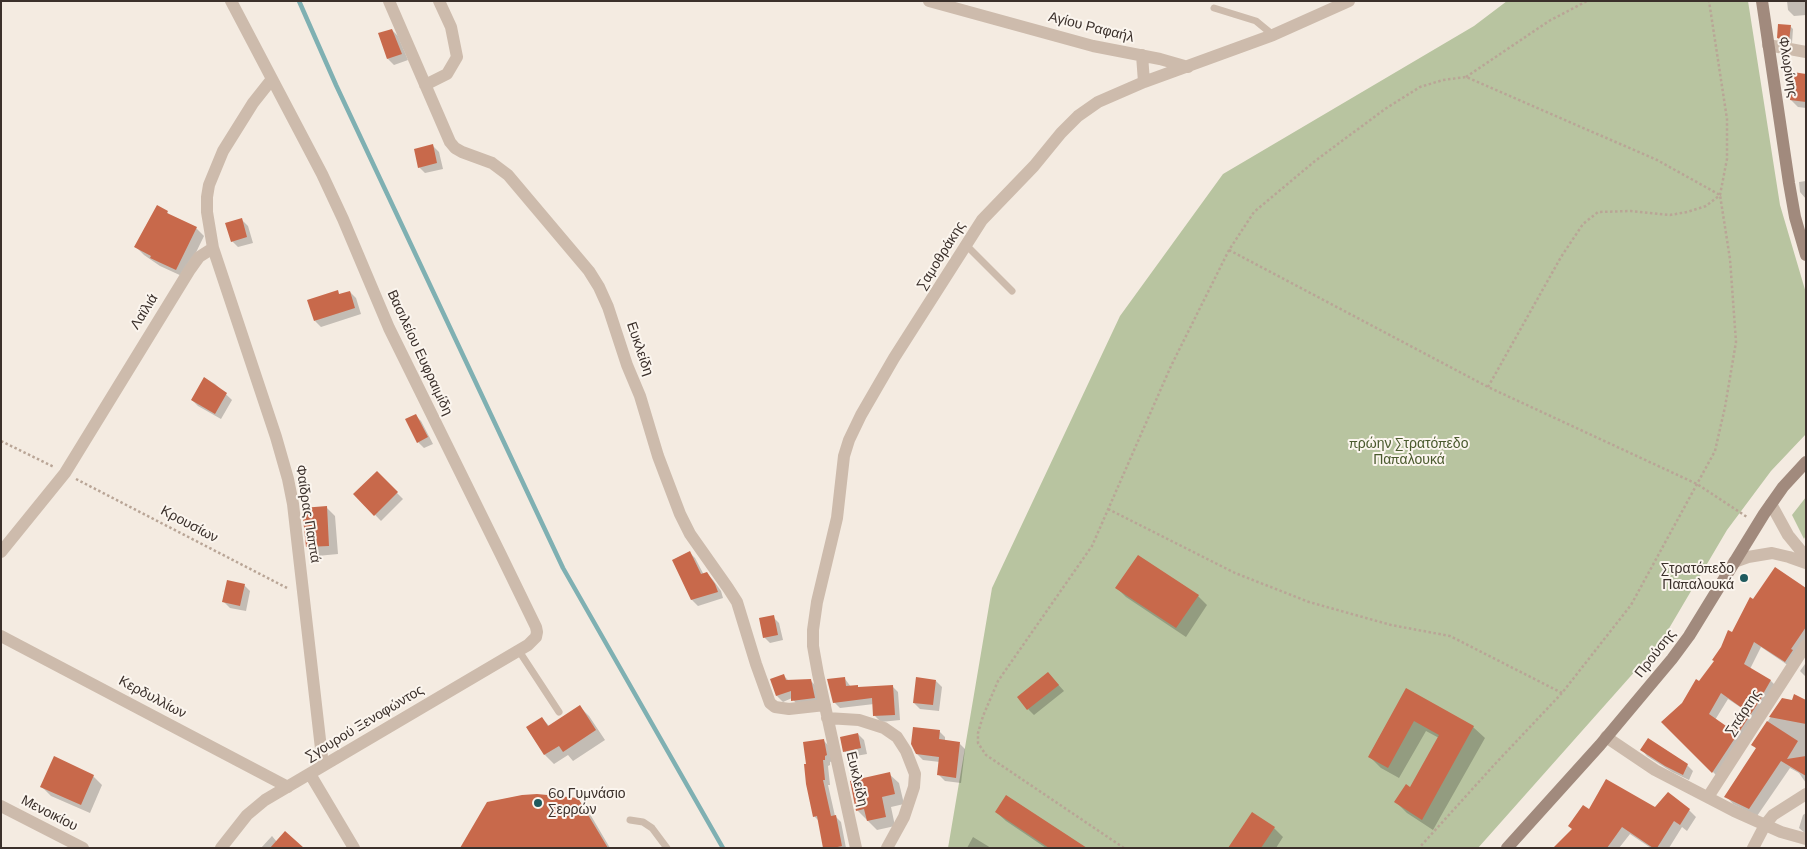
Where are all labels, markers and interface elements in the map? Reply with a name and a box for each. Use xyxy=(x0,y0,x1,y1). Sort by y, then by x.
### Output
street label: Αγίου Ραφαήλ xyxy=(1046,9,1136,47)
street label: Φλωρίνης xyxy=(1774,35,1800,99)
street label: Σαμοθράκης xyxy=(914,219,970,293)
street label: Βασιλείου Ευφραιμίδη xyxy=(383,288,455,418)
street label: Λαϊλιά xyxy=(128,291,162,333)
street label: Ευκλείδη xyxy=(622,320,656,378)
park label: πρώην Στρατόπεδο Παπαλουκά xyxy=(1350,437,1468,470)
street label: Φαίδρας Παππά xyxy=(291,464,323,564)
street label: Κρουσίων xyxy=(157,503,221,547)
place label: Στρατόπεδο Παπαλουκά xyxy=(1661,562,1734,594)
marker: Στρατόπεδο Παπαλουκά xyxy=(1738,572,1750,584)
street label: Προύσης xyxy=(1632,626,1680,682)
street label: Κερδυλλίων xyxy=(115,673,189,723)
street label: Σγουρού Ξενοφώντος xyxy=(303,682,427,766)
street label: Σπάρτης xyxy=(1723,686,1765,740)
street label: Ευκλείδη xyxy=(842,750,870,808)
place label: 6ο Γυμνάσιο Σερρών xyxy=(548,787,626,820)
street label: Μενοικίου xyxy=(18,793,80,835)
marker: 6ο Γυμνάσιο Σερρών xyxy=(532,797,544,809)

